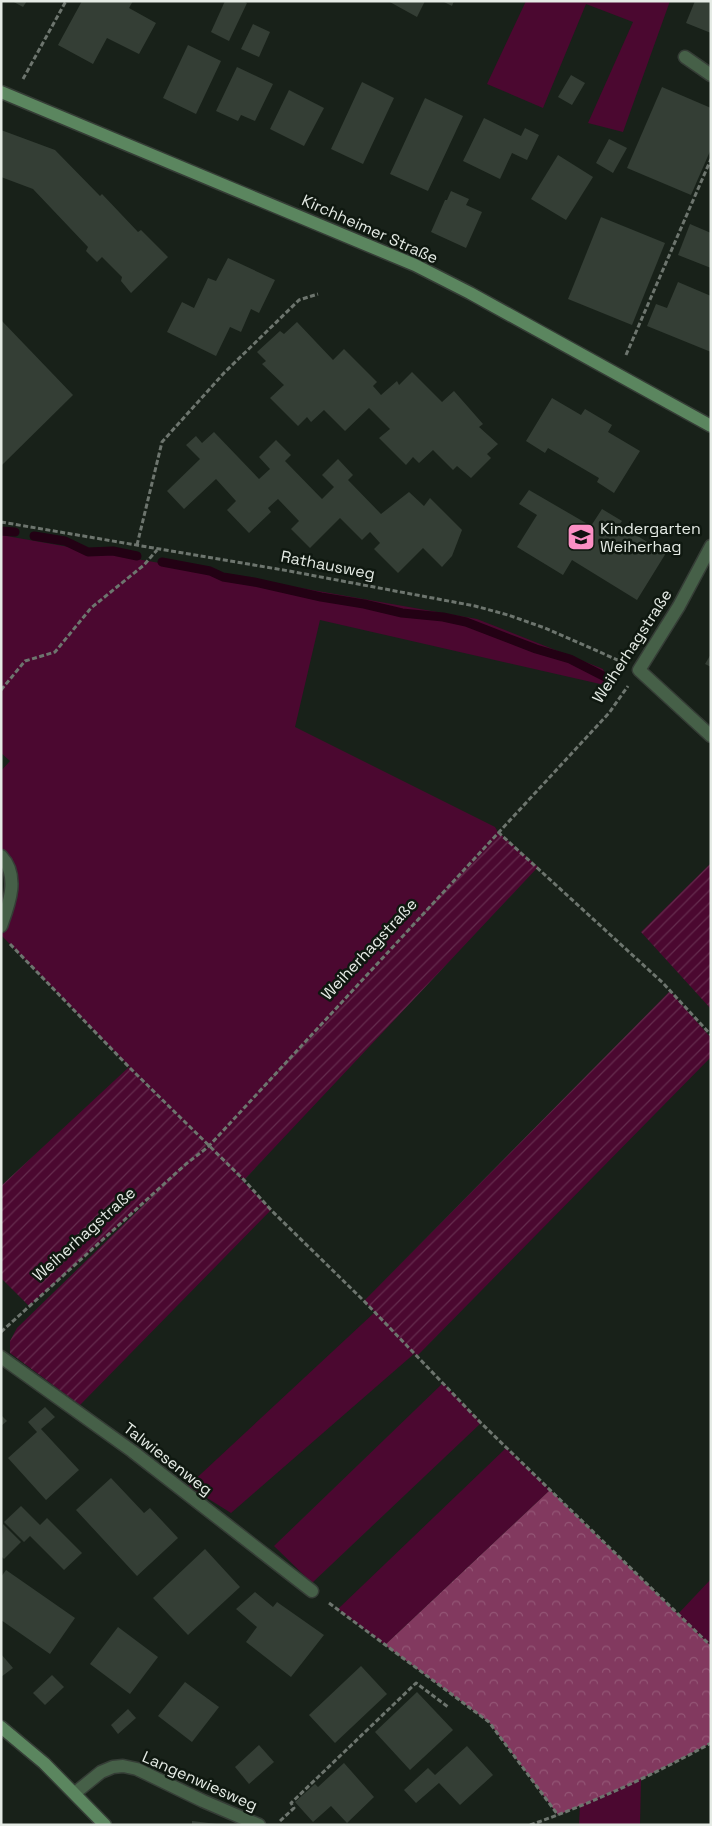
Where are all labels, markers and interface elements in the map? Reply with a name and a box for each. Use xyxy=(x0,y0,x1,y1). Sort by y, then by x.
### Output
street label: Kirchheimer Straße xyxy=(299,190,441,268)
place label: Kindergarten Weiherhag xyxy=(600,518,701,557)
school or university icon: Kindergarten Weiherhag xyxy=(566,522,596,552)
street label: Rathausweg xyxy=(279,546,377,584)
street label: Weiherhagstraße xyxy=(587,585,677,707)
street label: Weiherhagstraße xyxy=(316,894,422,1004)
street label: Weiherhagstraße xyxy=(28,1182,140,1286)
street label: Talwiesenweg xyxy=(119,1418,217,1500)
street label: Langenwiesweg xyxy=(139,1746,261,1816)

